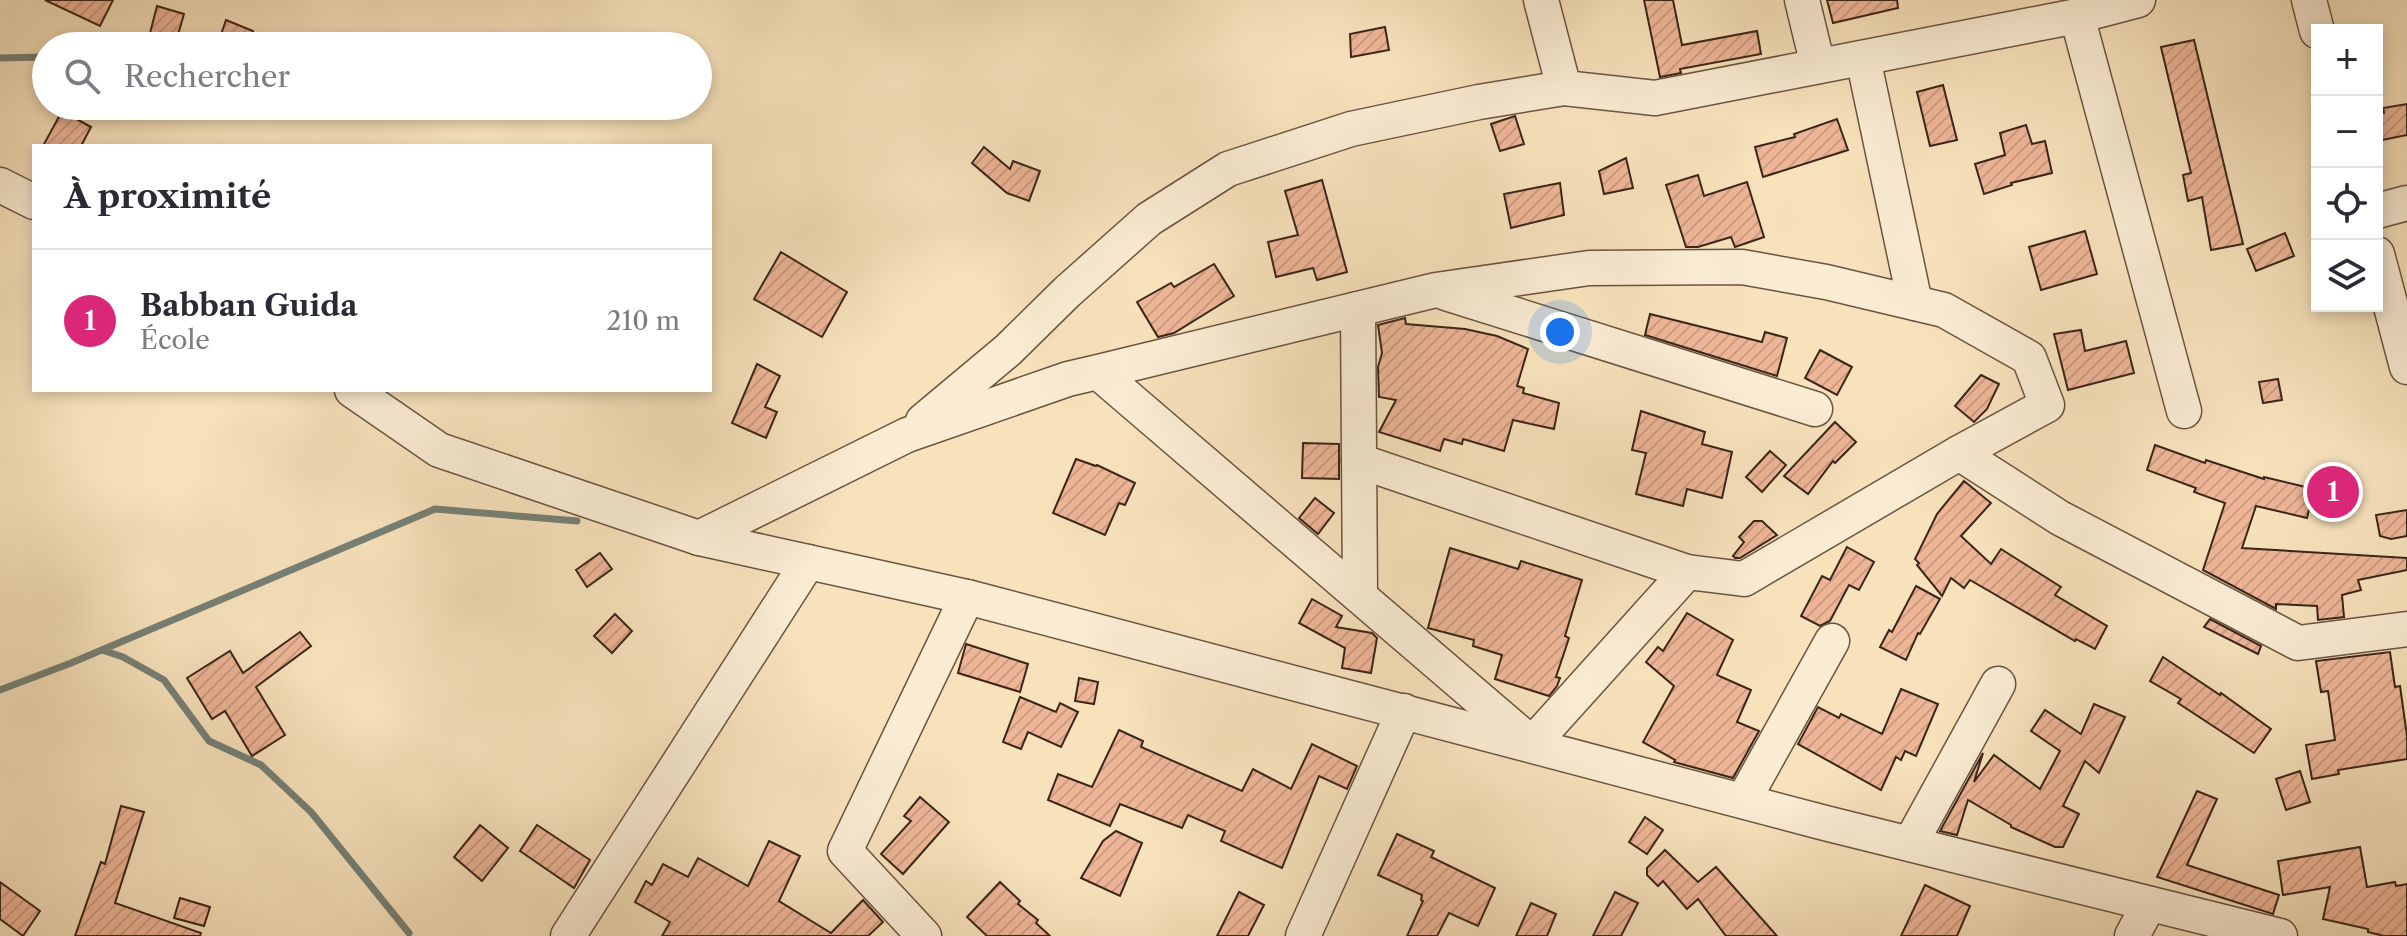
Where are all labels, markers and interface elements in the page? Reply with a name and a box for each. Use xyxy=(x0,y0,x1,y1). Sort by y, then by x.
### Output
map controls xyxy=(2311,24,2383,312)
button: + xyxy=(2311,24,2383,96)
search box xyxy=(32,32,712,120)
icon: search xyxy=(60,54,104,98)
text: Rechercher xyxy=(124,58,290,95)
button: − xyxy=(2311,96,2383,168)
button: locate xyxy=(2311,168,2383,240)
text: À proximité xyxy=(64,175,271,217)
button: layers xyxy=(2311,240,2383,312)
text: Babban Guida xyxy=(140,287,358,324)
text: 1 xyxy=(84,305,96,337)
text: 210 m xyxy=(607,305,680,337)
your location xyxy=(1540,312,1580,352)
text: École xyxy=(140,324,210,356)
pin: 1 xyxy=(2307,462,2359,522)

